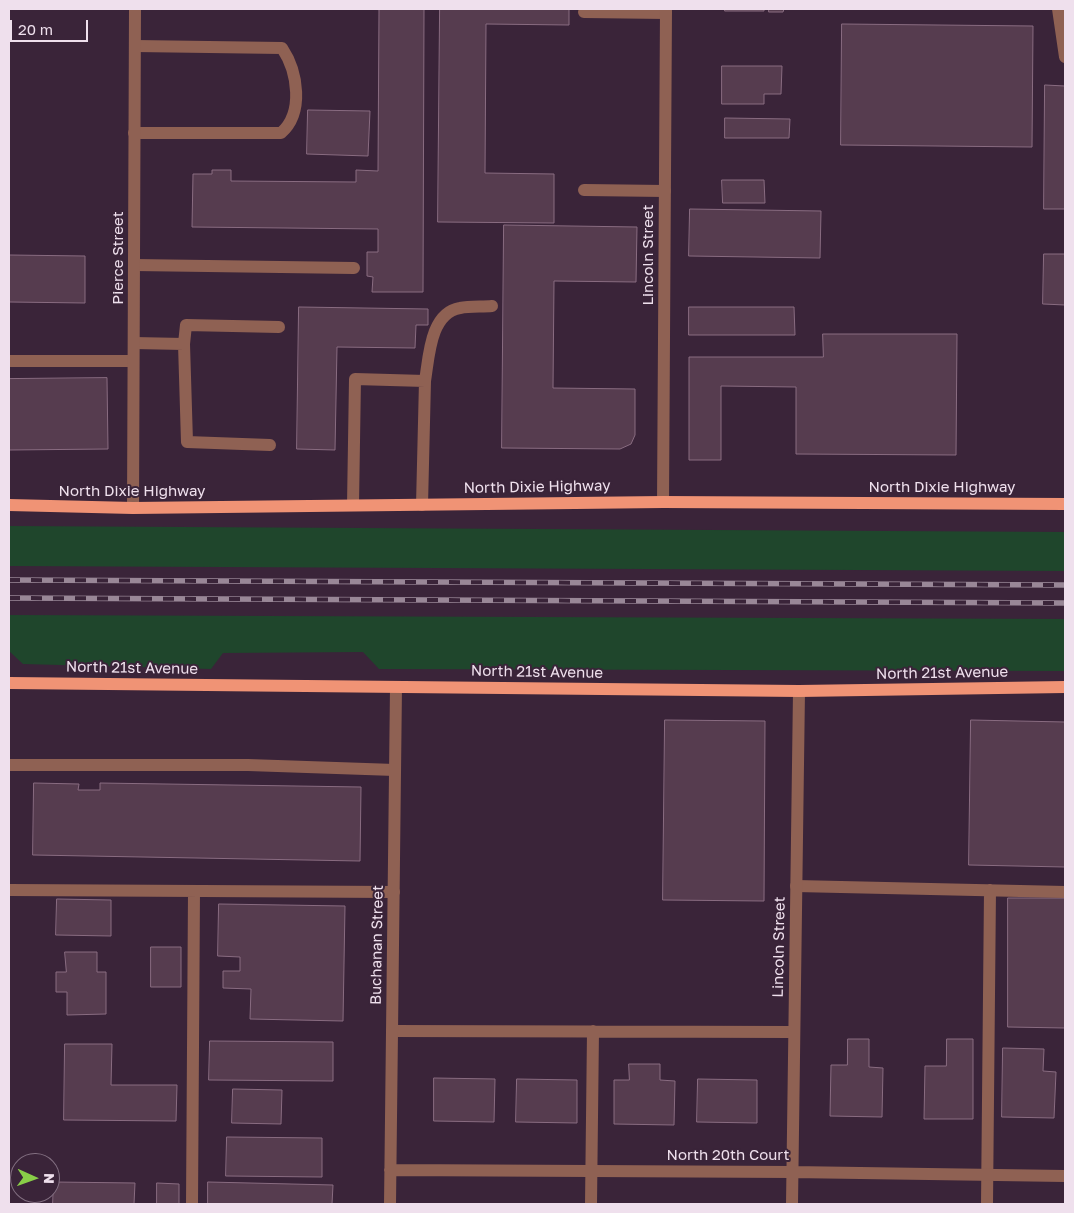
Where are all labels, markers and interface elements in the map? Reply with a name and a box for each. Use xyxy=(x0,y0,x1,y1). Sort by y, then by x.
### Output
scale bar xyxy=(12,10,90,42)
text: 20 m xyxy=(18,20,53,38)
street label: Lincoln Street xyxy=(639,204,657,306)
street label: Pierce Street xyxy=(109,211,127,305)
street label: North Dixie Highway xyxy=(463,477,611,497)
street label: North Dixie Highway xyxy=(869,478,1015,496)
street label: North Dixie Highway xyxy=(59,482,205,500)
street label: North 21st Avenue xyxy=(66,658,198,678)
street label: North 21st Avenue xyxy=(471,662,603,682)
street label: North 21st Avenue xyxy=(876,663,1008,683)
street label: Buchanan Street xyxy=(367,885,387,1005)
street label: Lincoln Street xyxy=(769,896,789,998)
street label: North 20th Court xyxy=(667,1146,789,1164)
north arrow xyxy=(10,1153,60,1203)
text: N xyxy=(41,1173,58,1184)

